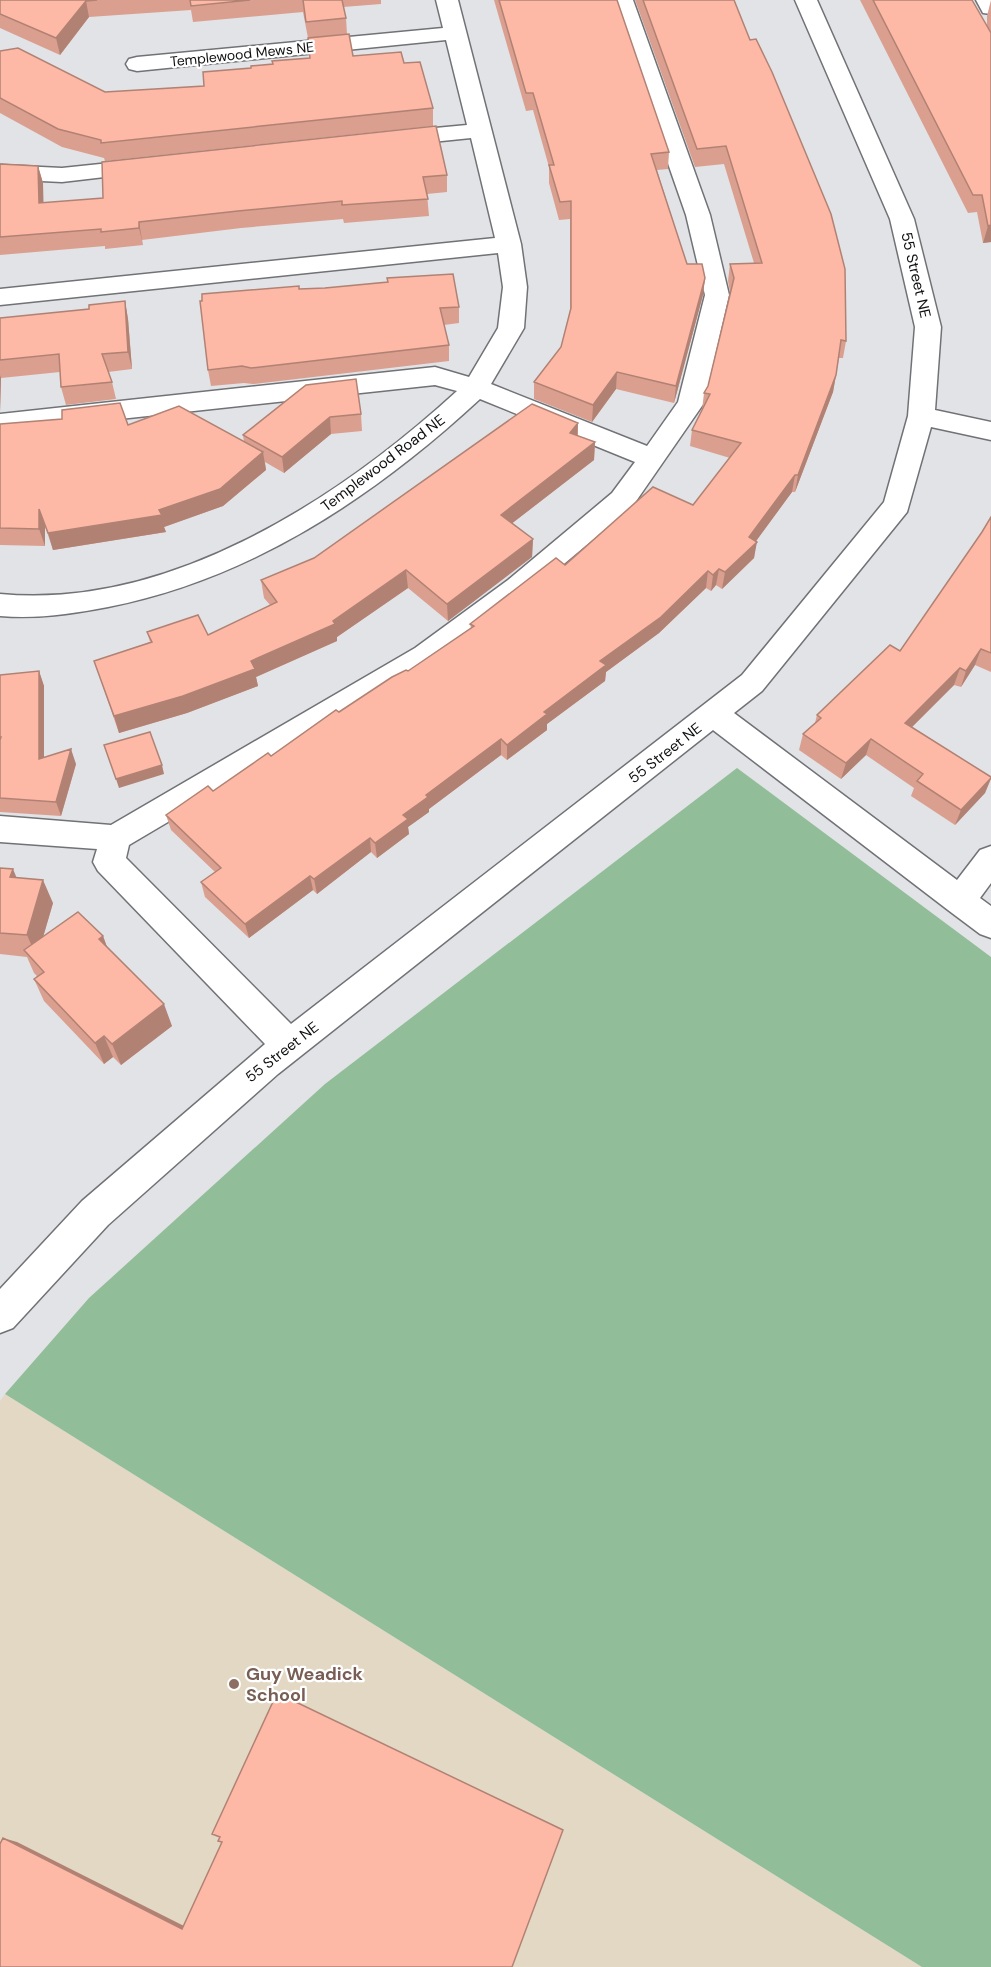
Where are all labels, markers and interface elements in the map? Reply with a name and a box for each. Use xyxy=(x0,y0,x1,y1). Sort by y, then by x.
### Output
street label: Templewood Mews NE xyxy=(169,37,315,71)
street label: 55 Street NE xyxy=(896,230,936,320)
street label: Templewood Road NE xyxy=(317,410,449,516)
street label: 55 Street NE xyxy=(624,718,706,788)
street label: 55 Street NE xyxy=(241,1017,323,1087)
place label: Guy Weadick School xyxy=(246,1662,364,1707)
marker: Guy Weadick School xyxy=(227,1677,241,1691)

